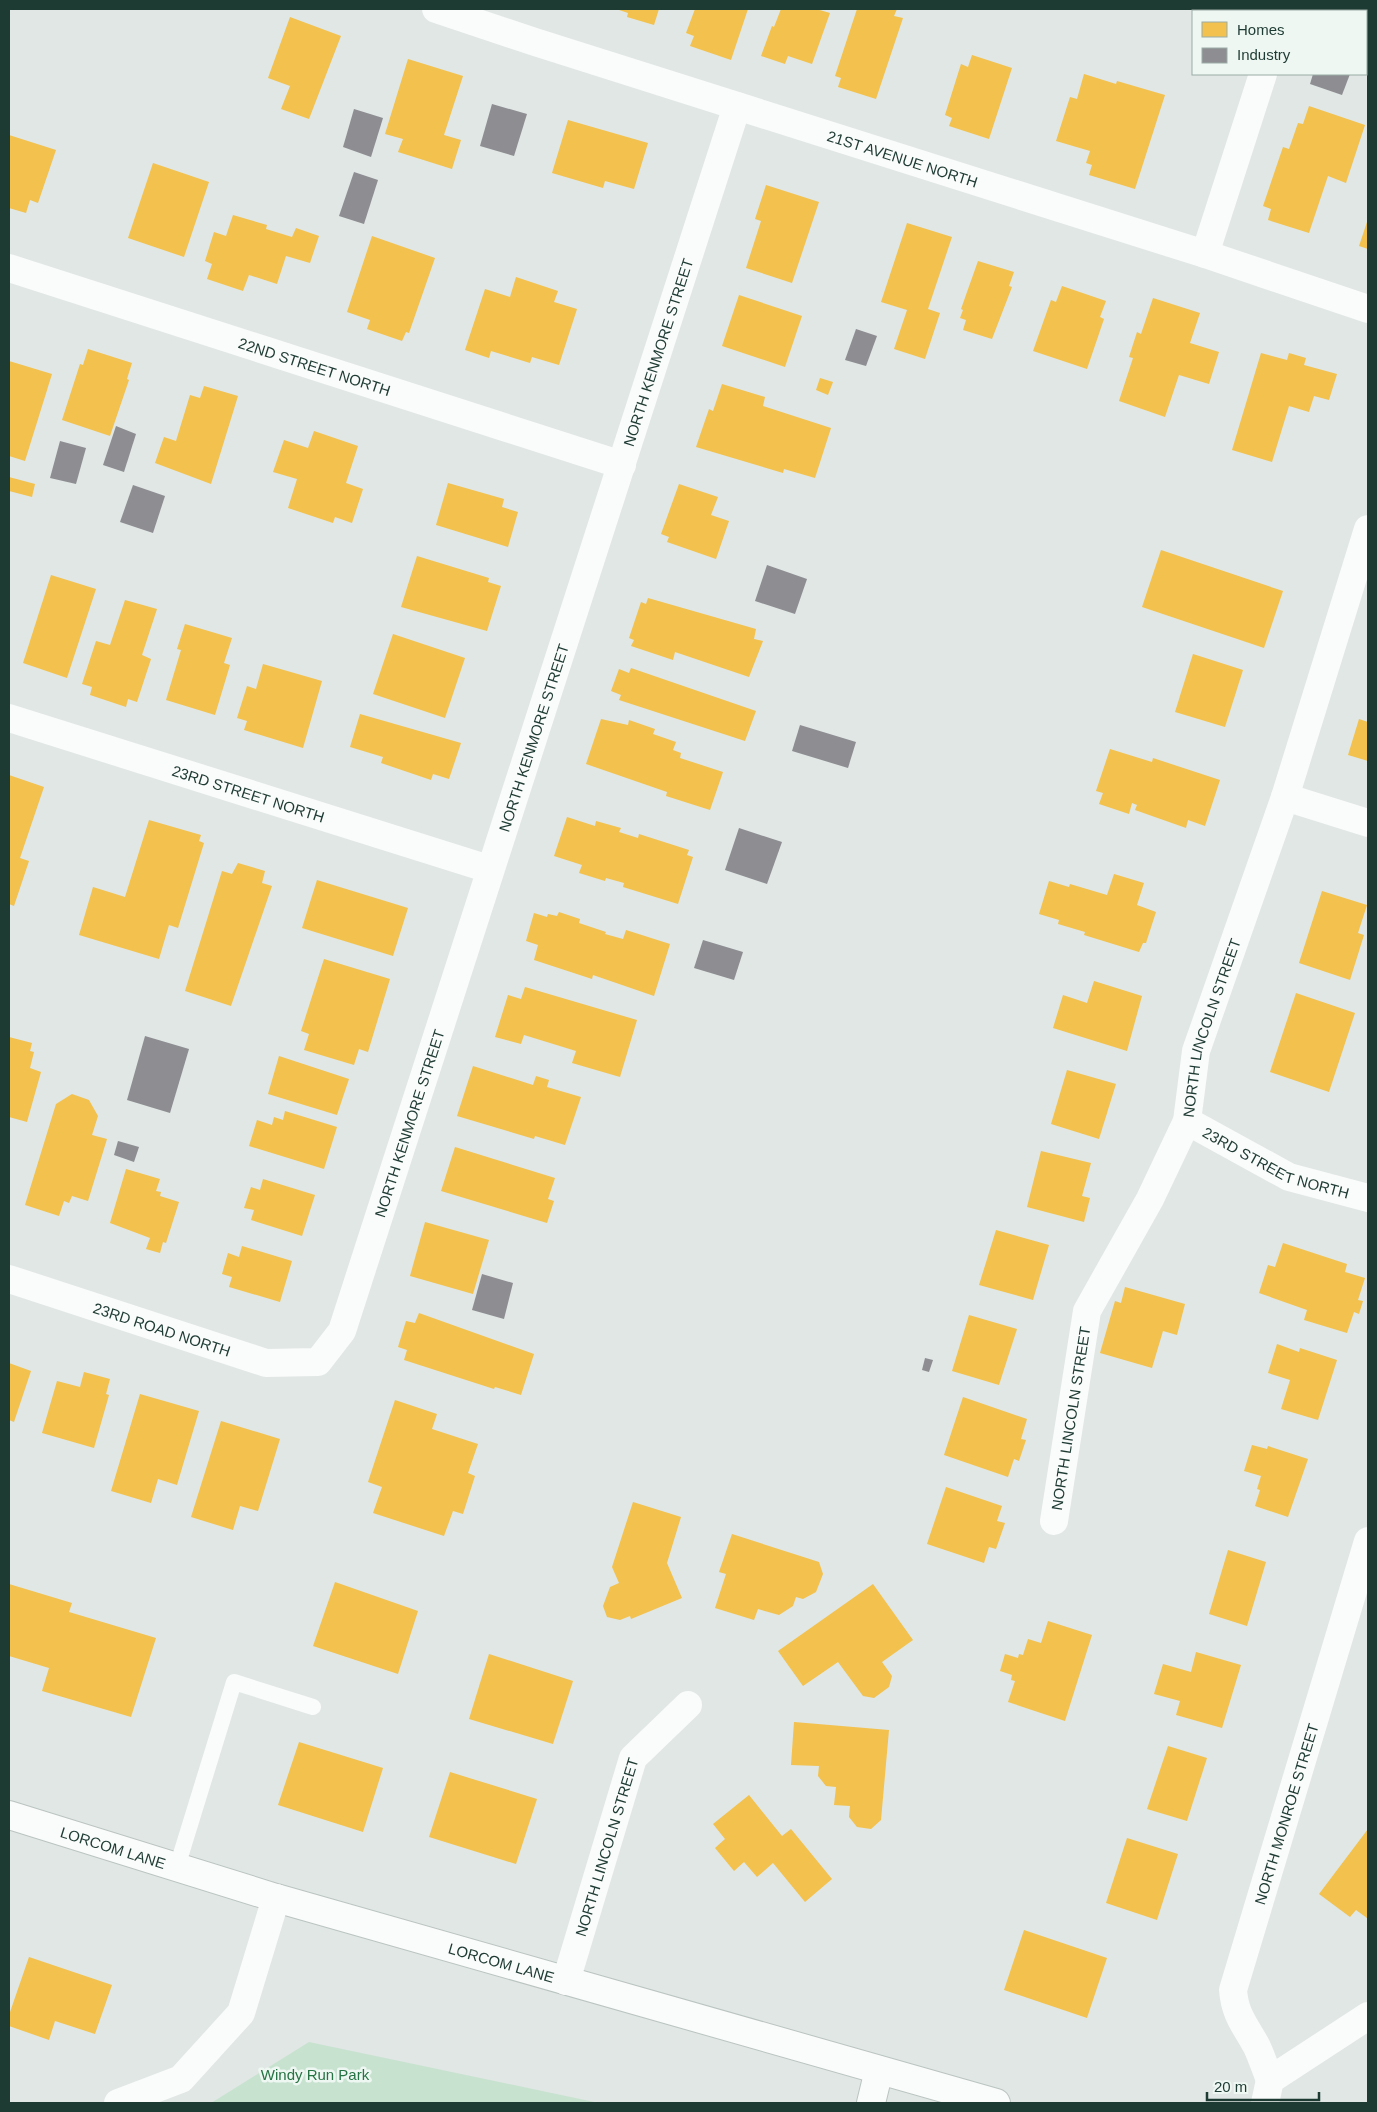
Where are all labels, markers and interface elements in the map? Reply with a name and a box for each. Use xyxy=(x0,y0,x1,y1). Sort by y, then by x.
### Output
legend xyxy=(1192,10,1367,75)
text: Homes xyxy=(1237,21,1285,38)
text: Industry xyxy=(1237,46,1291,63)
street label: 21ST AVENUE NORTH xyxy=(825,127,980,190)
street label: NORTH KENMORE STREET xyxy=(619,256,696,448)
street label: 22ND STREET NORTH xyxy=(236,334,393,399)
street label: NORTH KENMORE STREET xyxy=(495,642,572,834)
street label: 23RD STREET NORTH xyxy=(170,761,327,825)
street label: NORTH LINCOLN STREET xyxy=(1179,936,1243,1118)
street label: NORTH KENMORE STREET xyxy=(371,1027,447,1219)
street label: 23RD STREET NORTH xyxy=(1200,1123,1351,1201)
street label: 23RD ROAD NORTH xyxy=(91,1299,233,1359)
street label: NORTH LINCOLN STREET xyxy=(1047,1325,1093,1511)
street label: NORTH MONROE STREET xyxy=(1251,1721,1321,1906)
street label: NORTH LINCOLN STREET xyxy=(571,1756,641,1938)
street label: LORCOM LANE xyxy=(58,1823,168,1872)
street label: LORCOM LANE xyxy=(447,1939,556,1985)
park label: Windy Run Park xyxy=(261,2066,370,2083)
scale bar xyxy=(1207,2070,1320,2102)
text: 20 m xyxy=(1214,2078,1247,2095)

